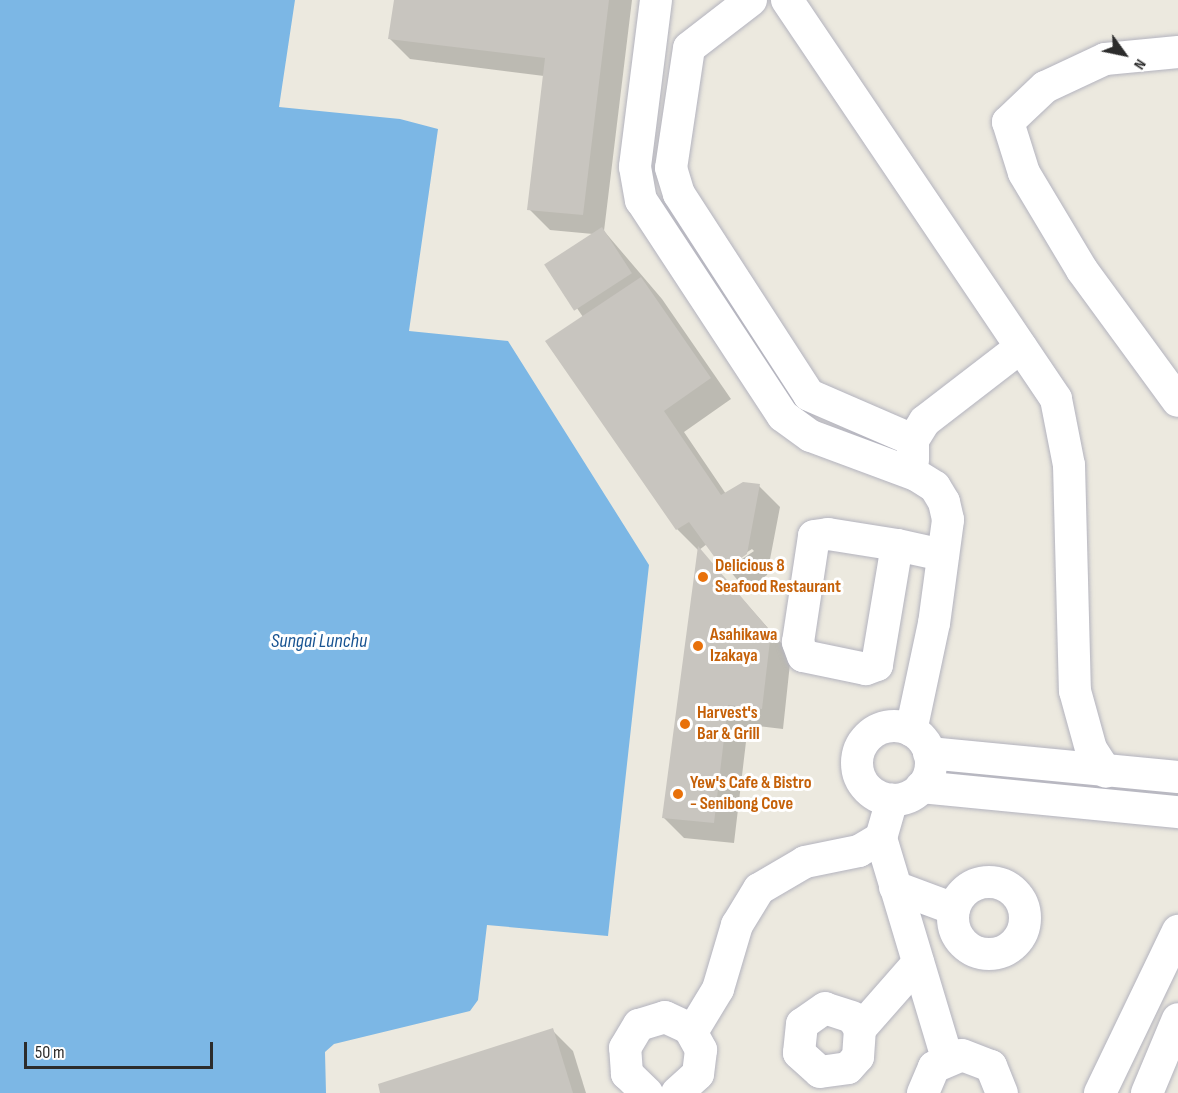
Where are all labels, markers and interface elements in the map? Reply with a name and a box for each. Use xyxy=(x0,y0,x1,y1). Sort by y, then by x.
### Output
north arrow xyxy=(1094,24,1154,84)
text: N xyxy=(1129,55,1150,73)
place label: Delicious 8 Seafood Restaurant xyxy=(715,556,841,598)
marker: Delicious 8 Seafood Restaurant xyxy=(696,570,710,584)
place label: Asahikawa Izakaya xyxy=(710,625,777,668)
water label: Sungai Lunchu xyxy=(271,629,367,653)
marker: Asahikawa Izakaya xyxy=(691,639,705,653)
place label: Harvest's Bar & Grill xyxy=(697,703,760,746)
marker: Harvest's Bar & Grill xyxy=(678,717,692,731)
place label: Yew's Cafe & Bistro - Senibong Cove xyxy=(690,773,812,816)
marker: Yew's Cafe & Bistro - Senibong Cove xyxy=(671,787,685,801)
scale bar xyxy=(27,1030,216,1068)
text: 50 m xyxy=(35,1042,65,1063)

